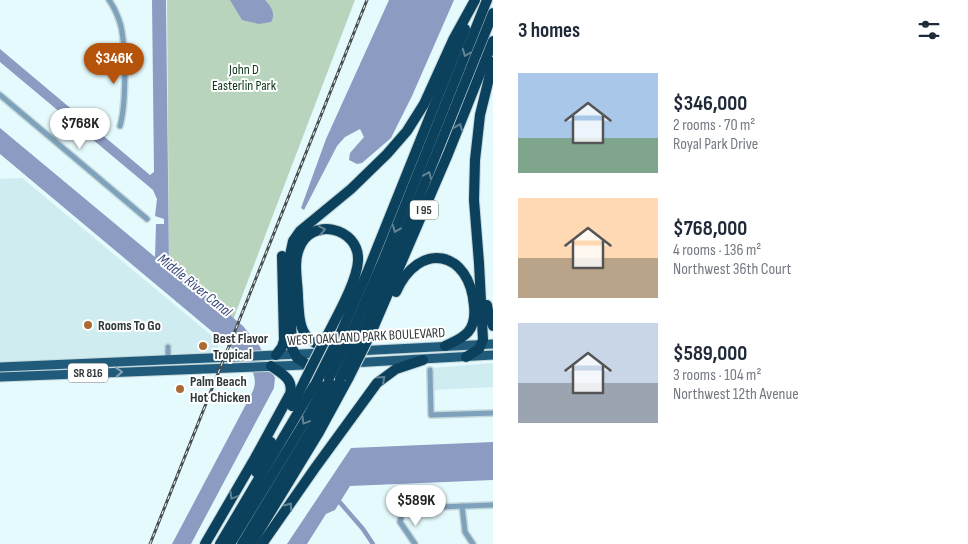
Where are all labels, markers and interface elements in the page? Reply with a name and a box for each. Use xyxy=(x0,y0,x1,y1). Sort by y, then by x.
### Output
icon: filters xyxy=(915,16,943,44)
text: 3 homes xyxy=(518,18,580,43)
pin: $346K xyxy=(79,42,149,85)
one-way arrow xyxy=(462,48,472,57)
text: $346K xyxy=(95,49,133,68)
park label: John D Easterlin Park xyxy=(212,61,277,94)
text: $346,000 xyxy=(673,91,747,116)
icon: home xyxy=(558,93,618,153)
pin: $768K xyxy=(45,108,115,150)
text: $768K xyxy=(61,114,99,133)
text: 2 rooms · 70 m² xyxy=(673,116,755,135)
one-way arrow xyxy=(452,123,463,132)
text: Royal Park Drive xyxy=(673,135,758,154)
one-way arrow xyxy=(422,171,433,180)
road number: I 95 xyxy=(410,200,438,220)
text: $768,000 xyxy=(673,216,747,241)
icon: home xyxy=(558,218,618,278)
one-way arrow xyxy=(392,224,402,233)
one-way arrow xyxy=(318,226,327,236)
text: 4 rooms · 136 m² xyxy=(673,241,761,260)
water label: Middle River Canal xyxy=(154,250,237,322)
text: Northwest 36th Court xyxy=(673,260,791,279)
place label: Rooms To Go xyxy=(98,317,161,334)
marker: Rooms To Go xyxy=(82,319,94,331)
street label: WEST OAKLAND PARK BOULEVARD xyxy=(287,324,446,349)
place label: Best Flavor Tropical xyxy=(213,330,269,363)
marker: Best Flavor Tropical xyxy=(197,340,209,352)
text: $589,000 xyxy=(673,341,747,366)
icon: home xyxy=(558,343,618,403)
road number: SR 816 xyxy=(68,363,108,382)
text: 3 rooms · 104 m² xyxy=(673,366,761,385)
one-way arrow xyxy=(115,367,123,378)
place label: Palm Beach Hot Chicken xyxy=(190,373,250,406)
one-way arrow xyxy=(376,376,385,385)
marker: Palm Beach Hot Chicken xyxy=(174,383,186,395)
text: Northwest 12th Avenue xyxy=(673,385,799,404)
one-way arrow xyxy=(302,415,312,424)
pin: $589K xyxy=(381,484,451,527)
one-way arrow xyxy=(229,490,239,499)
text: $589K xyxy=(397,491,435,510)
one-way arrow xyxy=(283,502,292,512)

